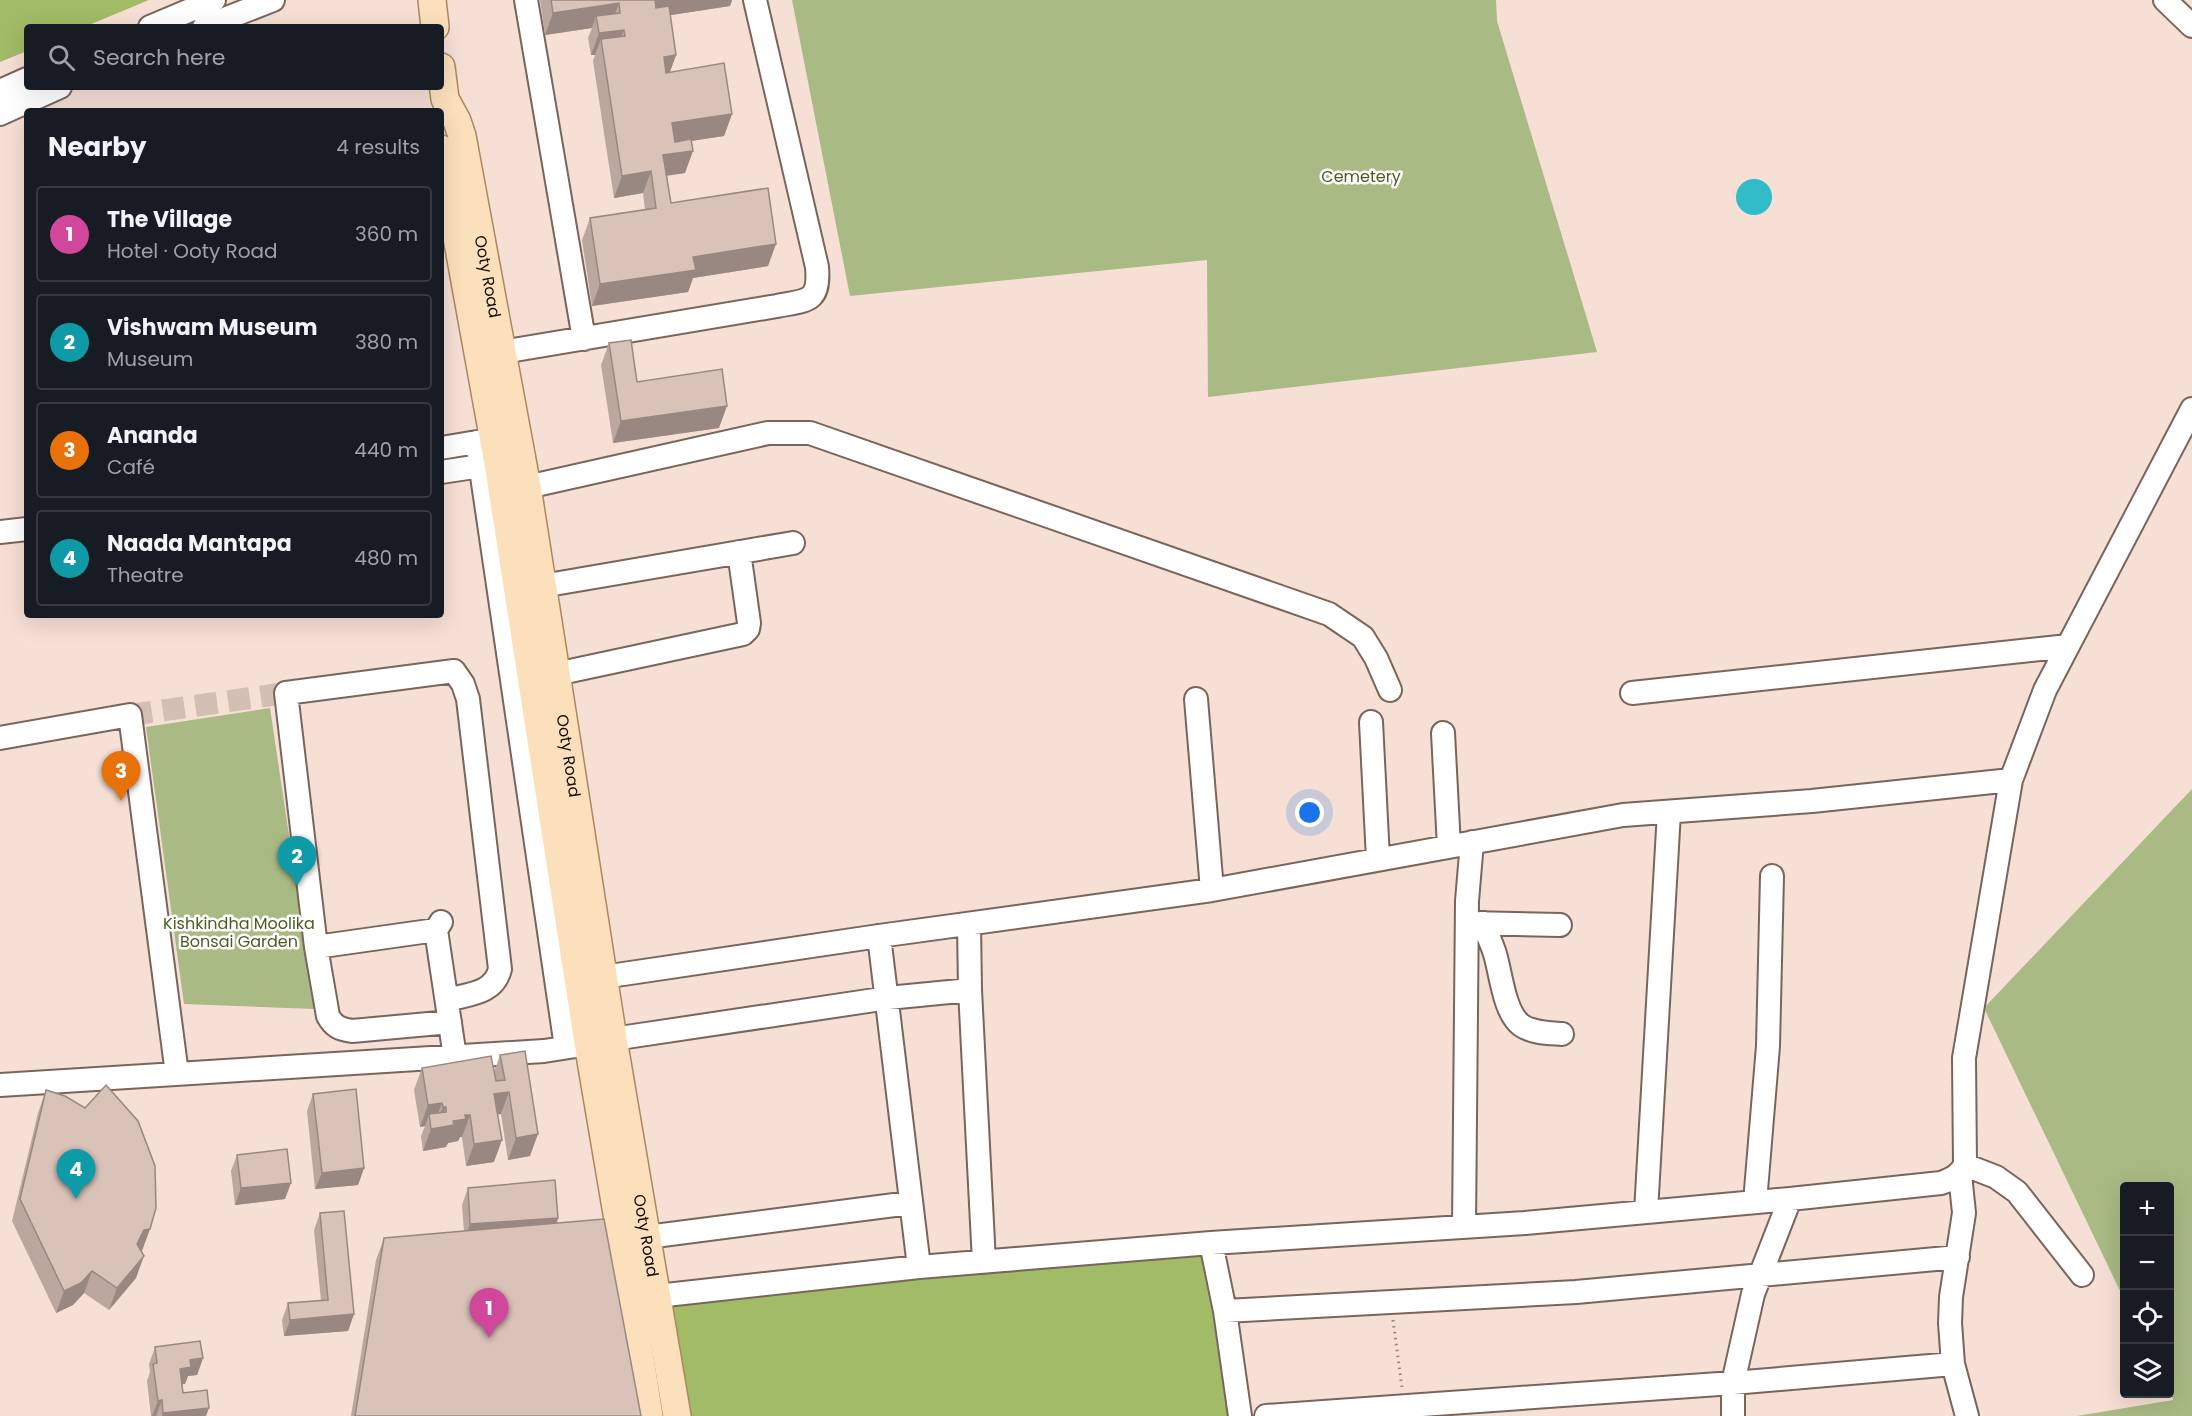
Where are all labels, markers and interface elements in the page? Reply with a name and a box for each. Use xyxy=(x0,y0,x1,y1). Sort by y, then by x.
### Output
search box xyxy=(24,24,444,90)
icon: search xyxy=(45,41,78,74)
text: Search here xyxy=(93,42,226,73)
text: Nearby xyxy=(48,129,146,165)
text: 4 results xyxy=(336,133,420,161)
park label: Cemetery xyxy=(1321,165,1401,188)
text: The Village xyxy=(107,204,232,235)
text: 1 xyxy=(66,220,73,248)
text: 360 m xyxy=(355,220,418,248)
street label: Ooty Road xyxy=(469,233,506,320)
text: Hotel · Ooty Road xyxy=(107,237,278,265)
text: Vishwam Museum xyxy=(107,312,318,343)
text: 2 xyxy=(64,328,75,356)
text: 380 m xyxy=(355,328,418,356)
text: Museum xyxy=(107,345,193,373)
text: Ananda xyxy=(107,420,198,451)
text: 3 xyxy=(63,436,76,464)
text: 440 m xyxy=(354,436,418,464)
text: Café xyxy=(107,453,155,481)
text: Naada Mantapa xyxy=(107,528,292,559)
text: 4 xyxy=(63,544,76,572)
text: 480 m xyxy=(354,544,418,572)
text: Theatre xyxy=(107,561,184,589)
street label: Ooty Road xyxy=(551,713,586,799)
pin: 3 xyxy=(102,752,140,801)
your location xyxy=(1295,798,1324,827)
pin: 2 xyxy=(278,836,316,886)
park label: Kishkindha Moolika Bonsai Garden xyxy=(163,912,315,953)
pin: 4 xyxy=(56,1150,96,1199)
map controls xyxy=(2120,1182,2174,1398)
button: + xyxy=(2120,1182,2174,1236)
street label: Ooty Road xyxy=(628,1192,664,1279)
button: − xyxy=(2120,1236,2174,1290)
pin: 1 xyxy=(470,1288,508,1338)
button: locate xyxy=(2120,1290,2174,1344)
button: layers xyxy=(2120,1344,2174,1398)

